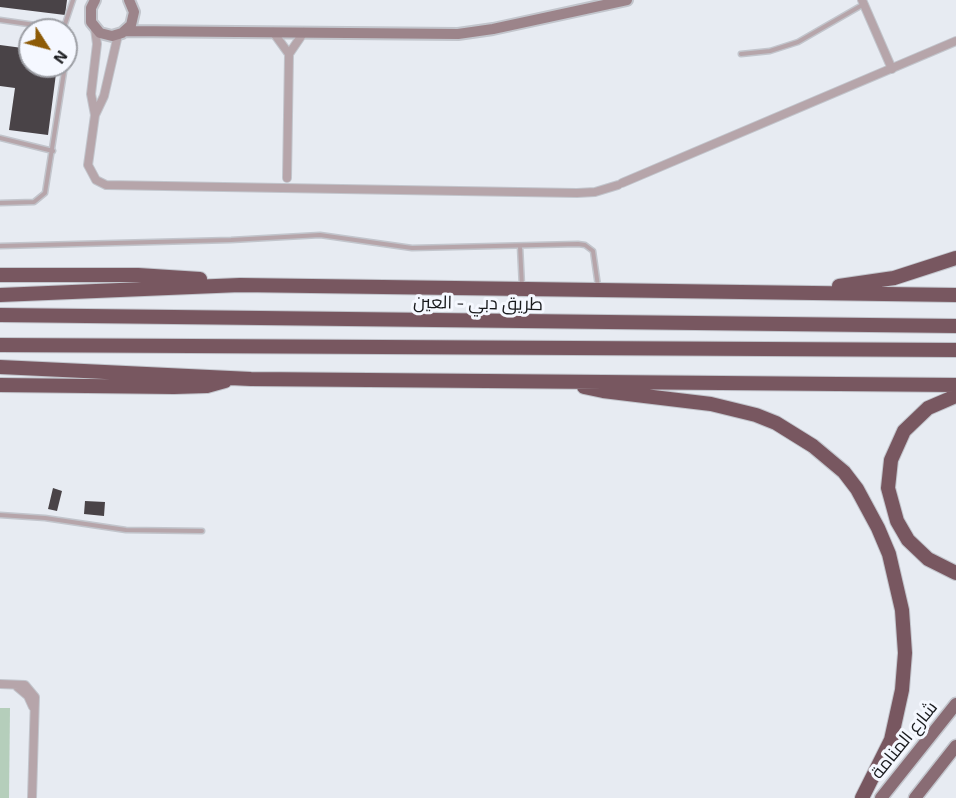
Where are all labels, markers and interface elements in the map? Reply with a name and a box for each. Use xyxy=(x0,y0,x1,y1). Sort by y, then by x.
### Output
north arrow xyxy=(18,18,78,78)
text: N xyxy=(50,47,72,68)
street label: طريق دبي - العين xyxy=(413,291,543,315)
street label: شارع المنامة xyxy=(866,697,942,783)

